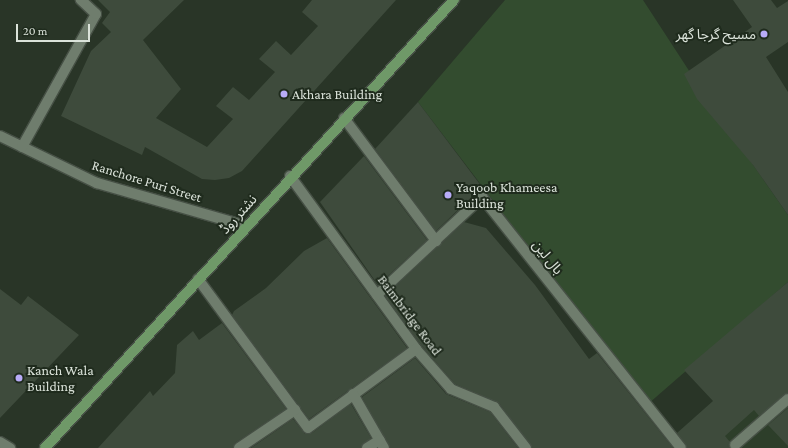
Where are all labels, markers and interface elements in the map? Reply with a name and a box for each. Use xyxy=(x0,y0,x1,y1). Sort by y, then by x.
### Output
scale bar xyxy=(18,16,92,42)
text: 20 m xyxy=(23,24,47,38)
place label: مسیح گرجا گھر xyxy=(676,26,756,42)
marker: مسیح گرجا گھر xyxy=(759,29,769,39)
place label: Akhara Building xyxy=(292,86,382,102)
marker: Akhara Building xyxy=(279,89,289,99)
street label: Ranchore Puri Street xyxy=(90,156,204,206)
place label: Yaqoob Khameesa Building xyxy=(456,179,557,212)
marker: Yaqoob Khameesa Building xyxy=(443,190,453,200)
street label: نشتر روڈ xyxy=(216,191,260,237)
street label: بال لین xyxy=(529,236,567,278)
street label: Baimbridge Road xyxy=(374,272,446,358)
place label: Kanch Wala Building xyxy=(27,362,94,394)
marker: Kanch Wala Building xyxy=(14,373,24,383)

